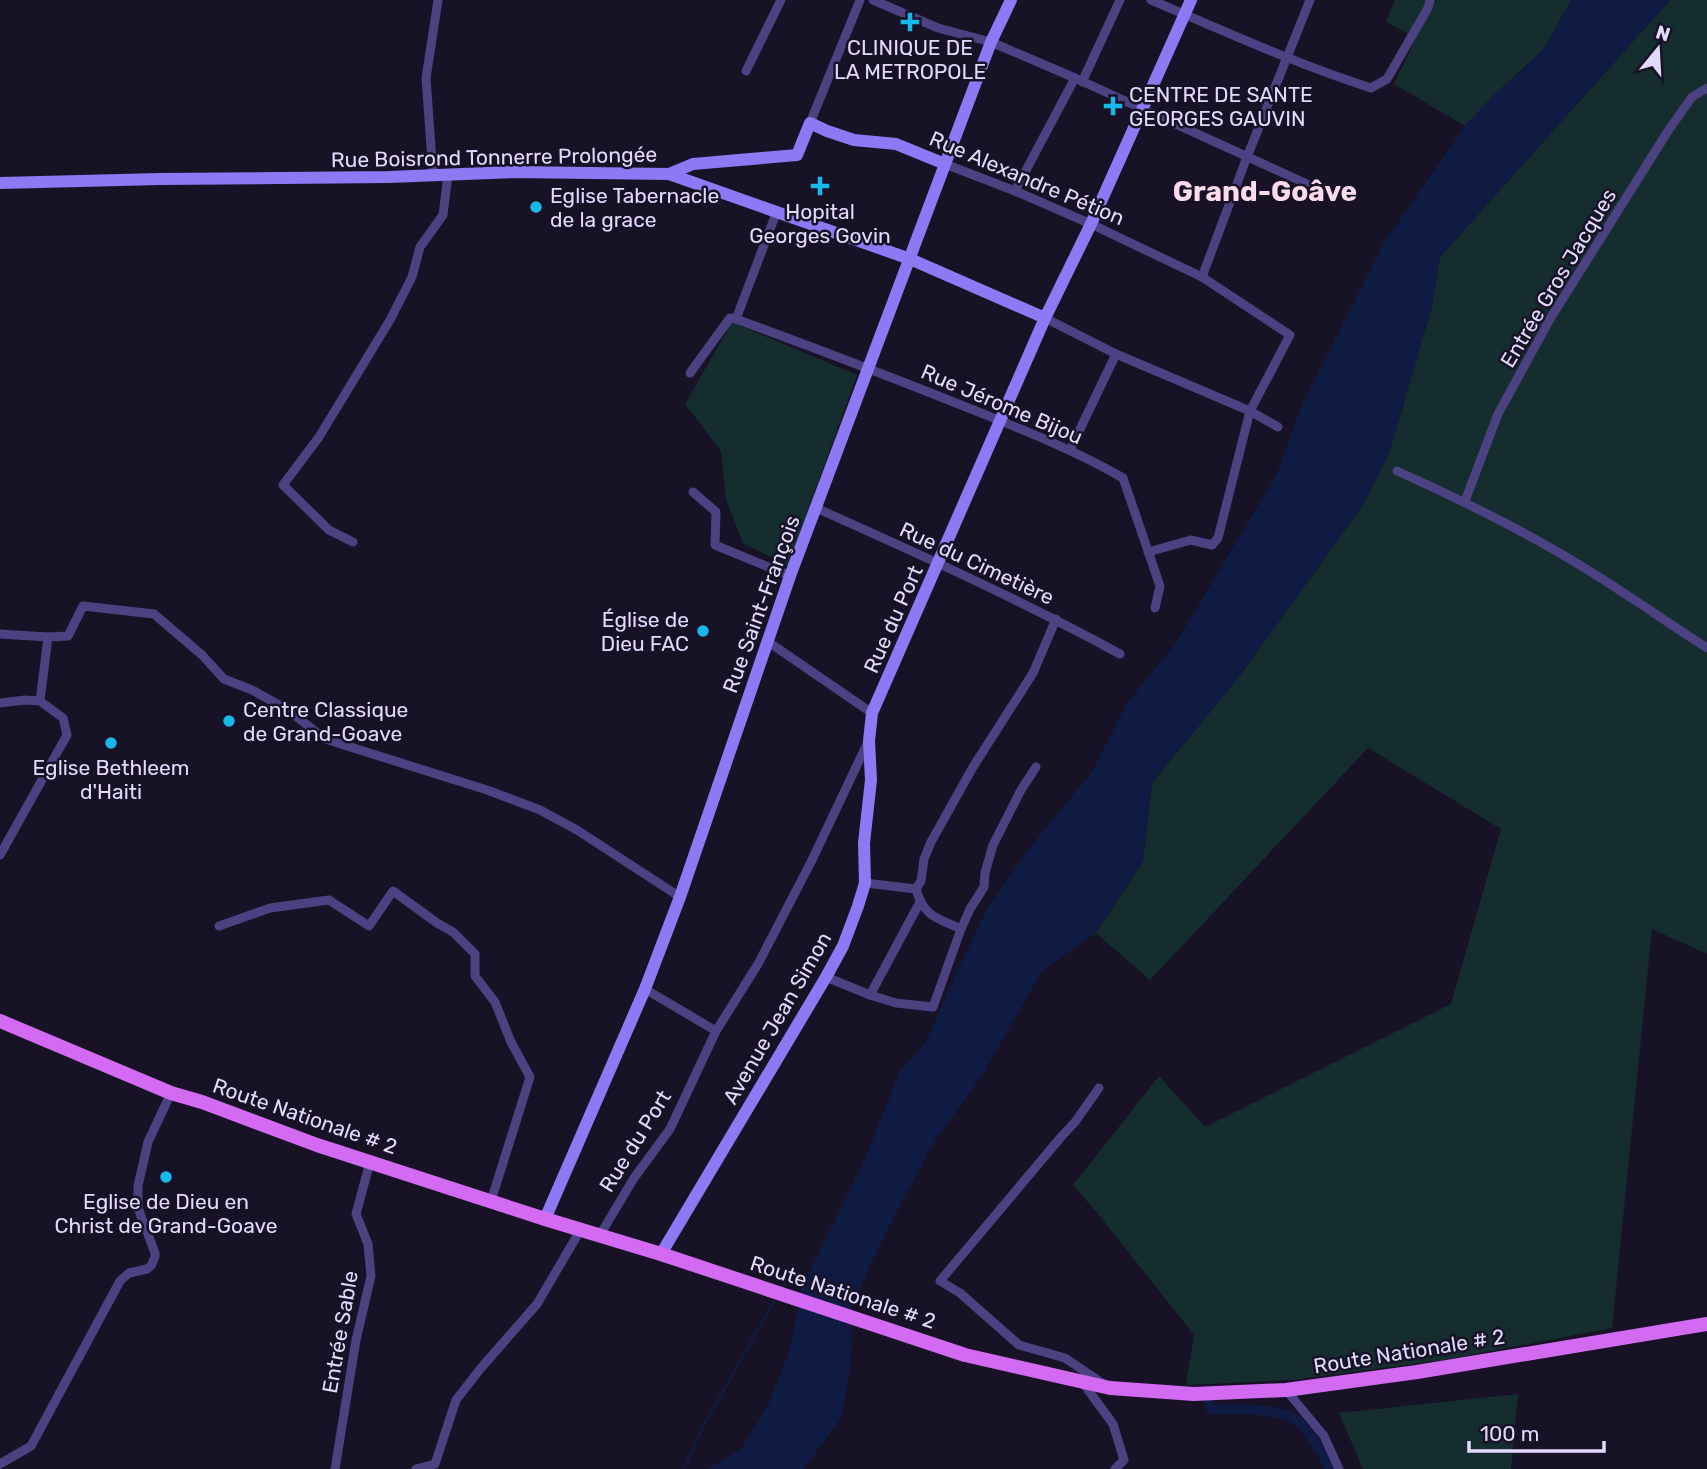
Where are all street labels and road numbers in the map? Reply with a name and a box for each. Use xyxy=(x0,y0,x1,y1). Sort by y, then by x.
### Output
street label: Rue Alexandre Pétion xyxy=(926,126,1128,230)
street label: Rue Boisrond Tonnerre Prolongée xyxy=(331,142,657,172)
street label: Entrée Gros Jacques xyxy=(1495,184,1621,372)
street label: Rue Jérome Bijou xyxy=(918,359,1086,449)
street label: Rue Saint-François xyxy=(717,512,805,696)
street label: Rue du Cimetière xyxy=(896,516,1058,610)
street label: Rue du Port xyxy=(858,561,928,677)
street label: Avenue Jean Simon xyxy=(717,927,837,1109)
street label: Route Nationale # 2 xyxy=(210,1073,400,1159)
street label: Rue du Port xyxy=(594,1086,676,1196)
street label: Route Nationale # 2 xyxy=(747,1250,939,1334)
street label: Entrée Sable xyxy=(317,1269,363,1395)
street label: Route Nationale # 2 xyxy=(1312,1324,1506,1378)

